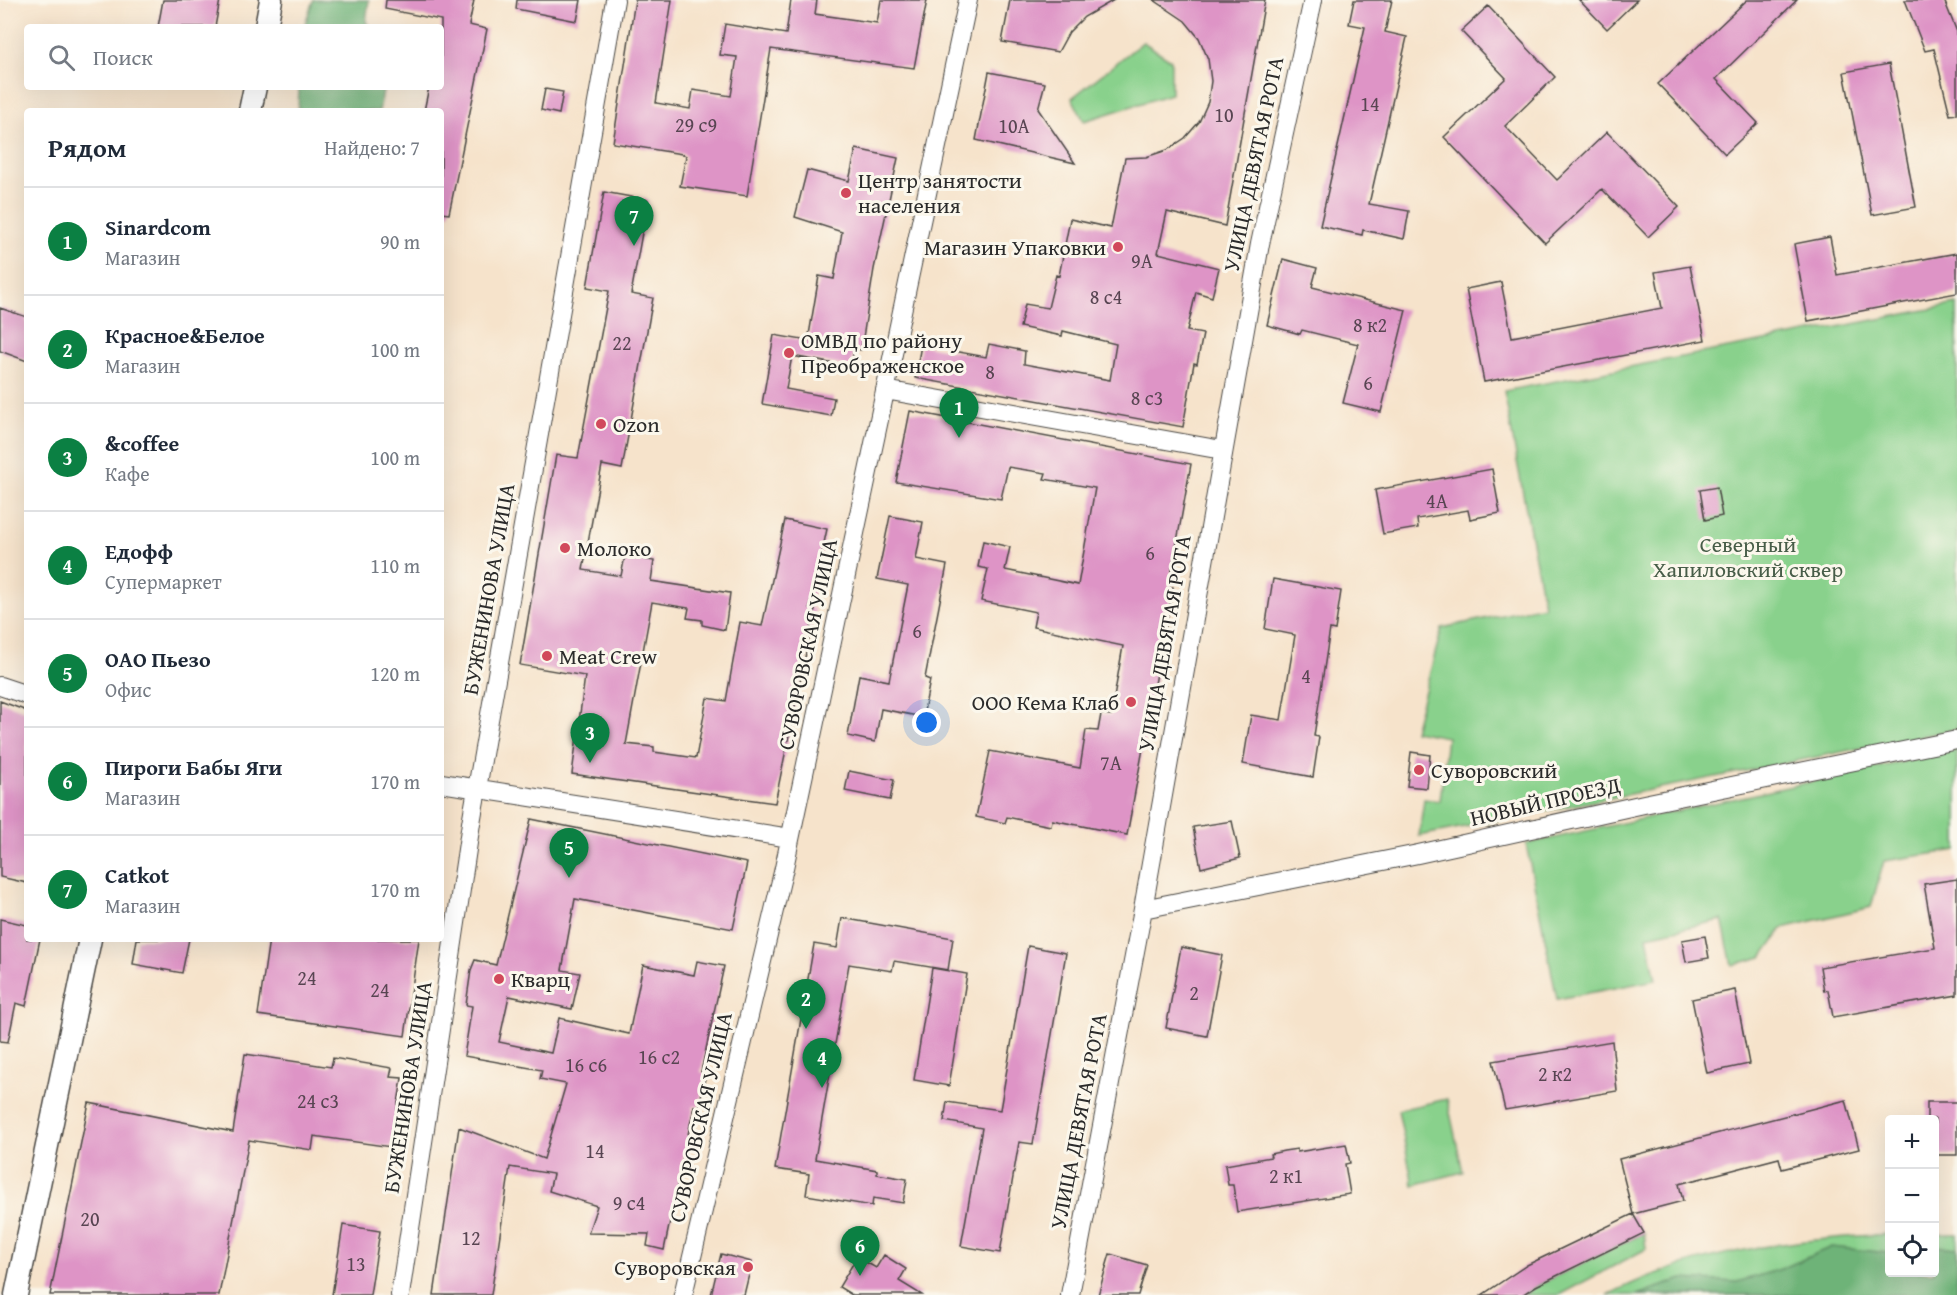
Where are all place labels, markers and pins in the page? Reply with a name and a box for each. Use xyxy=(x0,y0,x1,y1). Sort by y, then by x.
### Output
place label: Центр занятости населения xyxy=(858,164,1022,221)
marker: Центр занятости населения xyxy=(839,186,853,200)
pin: 7 xyxy=(614,196,654,246)
place label: Магазин Упаковки xyxy=(924,231,1106,263)
marker: Магазин Упаковки xyxy=(1111,240,1125,254)
place label: ОМВД по району Преображенское xyxy=(801,324,964,381)
marker: ОМВД по району Преображенское xyxy=(782,346,796,360)
pin: 1 xyxy=(940,388,978,438)
place label: Ozon xyxy=(613,408,660,440)
marker: Ozon xyxy=(594,417,608,431)
place label: Молоко xyxy=(577,532,652,564)
marker: Молоко xyxy=(558,541,572,555)
place label: Meat Crew xyxy=(559,640,657,672)
marker: Meat Crew xyxy=(540,649,554,663)
place label: ООО Кема Клаб xyxy=(972,686,1119,718)
marker: ООО Кема Клаб xyxy=(1124,695,1138,709)
pin: 3 xyxy=(570,714,610,763)
place label: Суворовский xyxy=(1431,754,1557,786)
marker: Суворовский xyxy=(1412,763,1426,777)
pin: 5 xyxy=(550,828,588,878)
place label: Кварц xyxy=(511,963,571,995)
marker: Кварц xyxy=(492,972,506,986)
pin: 2 xyxy=(786,980,826,1029)
pin: 4 xyxy=(802,1038,842,1088)
pin: 6 xyxy=(840,1226,880,1276)
place label: Суворовская xyxy=(614,1251,736,1283)
marker: Суворовская xyxy=(741,1260,755,1274)

